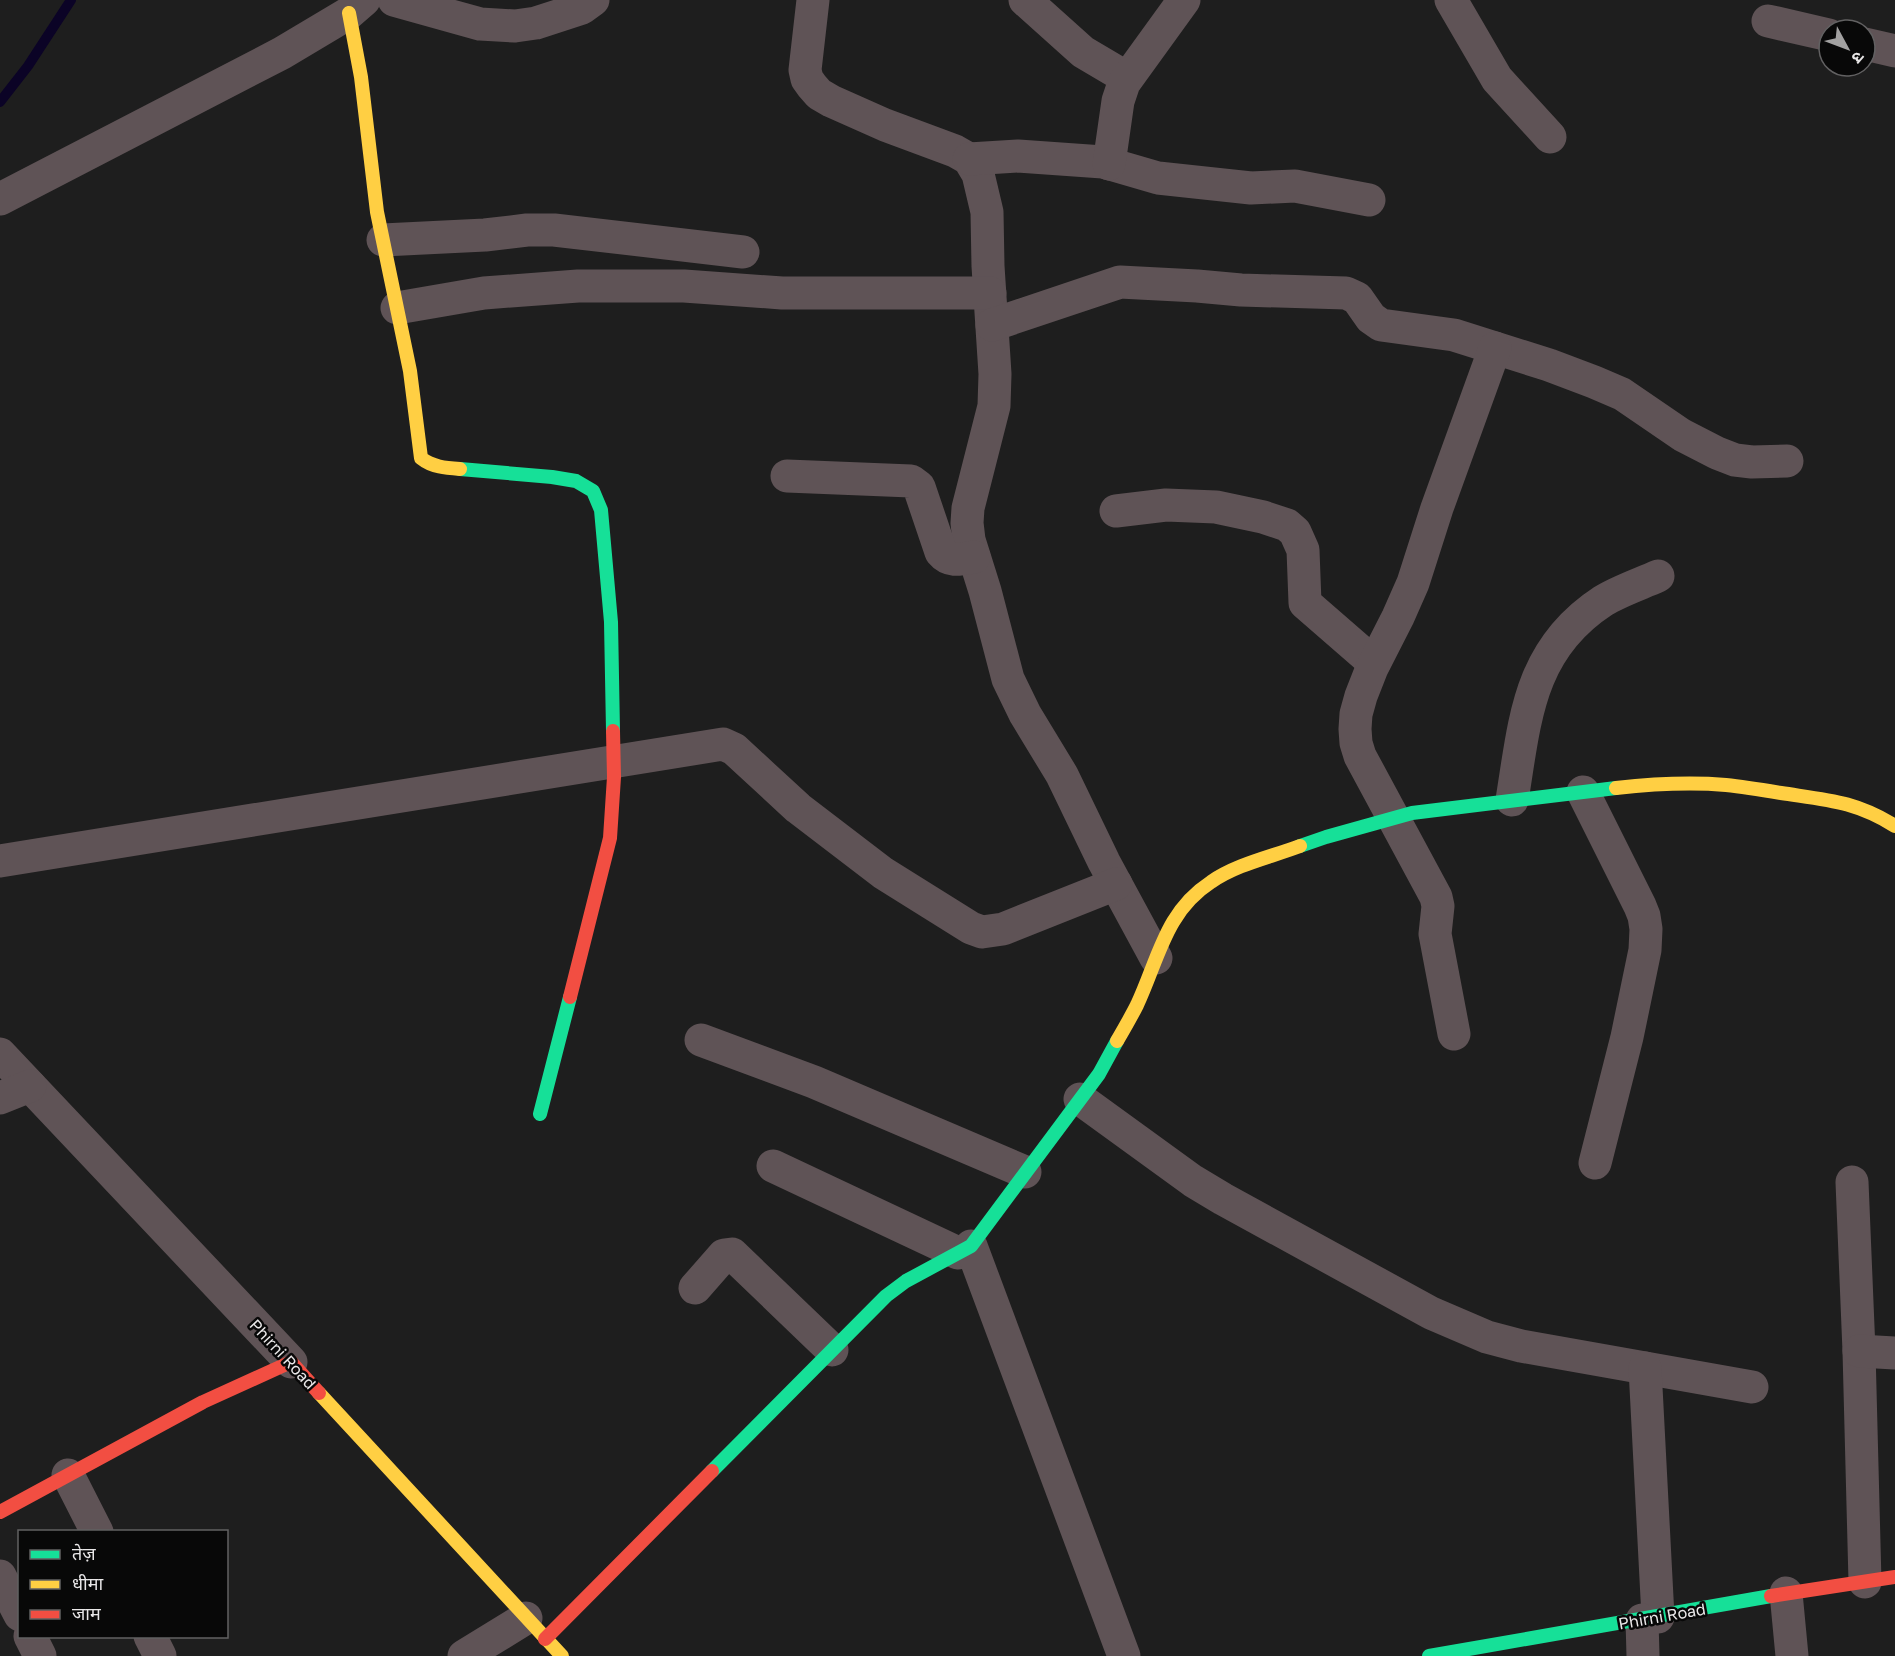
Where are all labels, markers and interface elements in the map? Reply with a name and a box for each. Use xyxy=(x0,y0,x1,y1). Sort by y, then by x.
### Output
north arrow xyxy=(1817,18,1877,78)
text: उ xyxy=(1847,48,1869,68)
street label: Phirni Road xyxy=(246,1315,320,1393)
legend xyxy=(18,1530,228,1638)
text: तेज़ xyxy=(72,1542,96,1564)
text: धीमा xyxy=(72,1572,103,1594)
street label: Phirni Road xyxy=(1617,1598,1707,1634)
text: जाम xyxy=(72,1602,102,1624)

